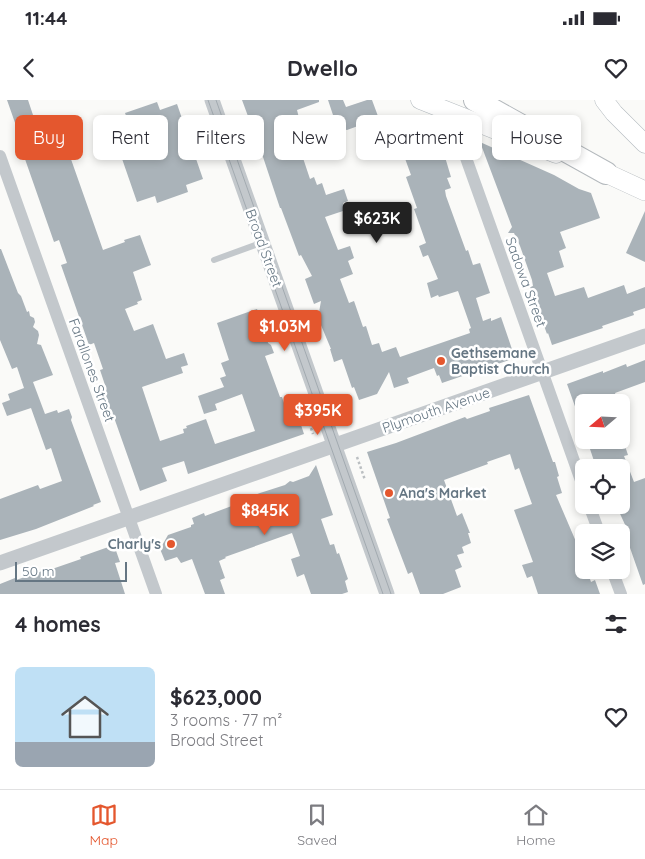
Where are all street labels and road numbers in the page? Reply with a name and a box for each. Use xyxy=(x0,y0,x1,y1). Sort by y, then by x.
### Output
street label: Broad Street xyxy=(242,207,287,290)
street label: Sadowa Street xyxy=(501,235,551,330)
street label: Farallones Street xyxy=(65,316,119,425)
street label: Plymouth Avenue xyxy=(380,383,492,437)

